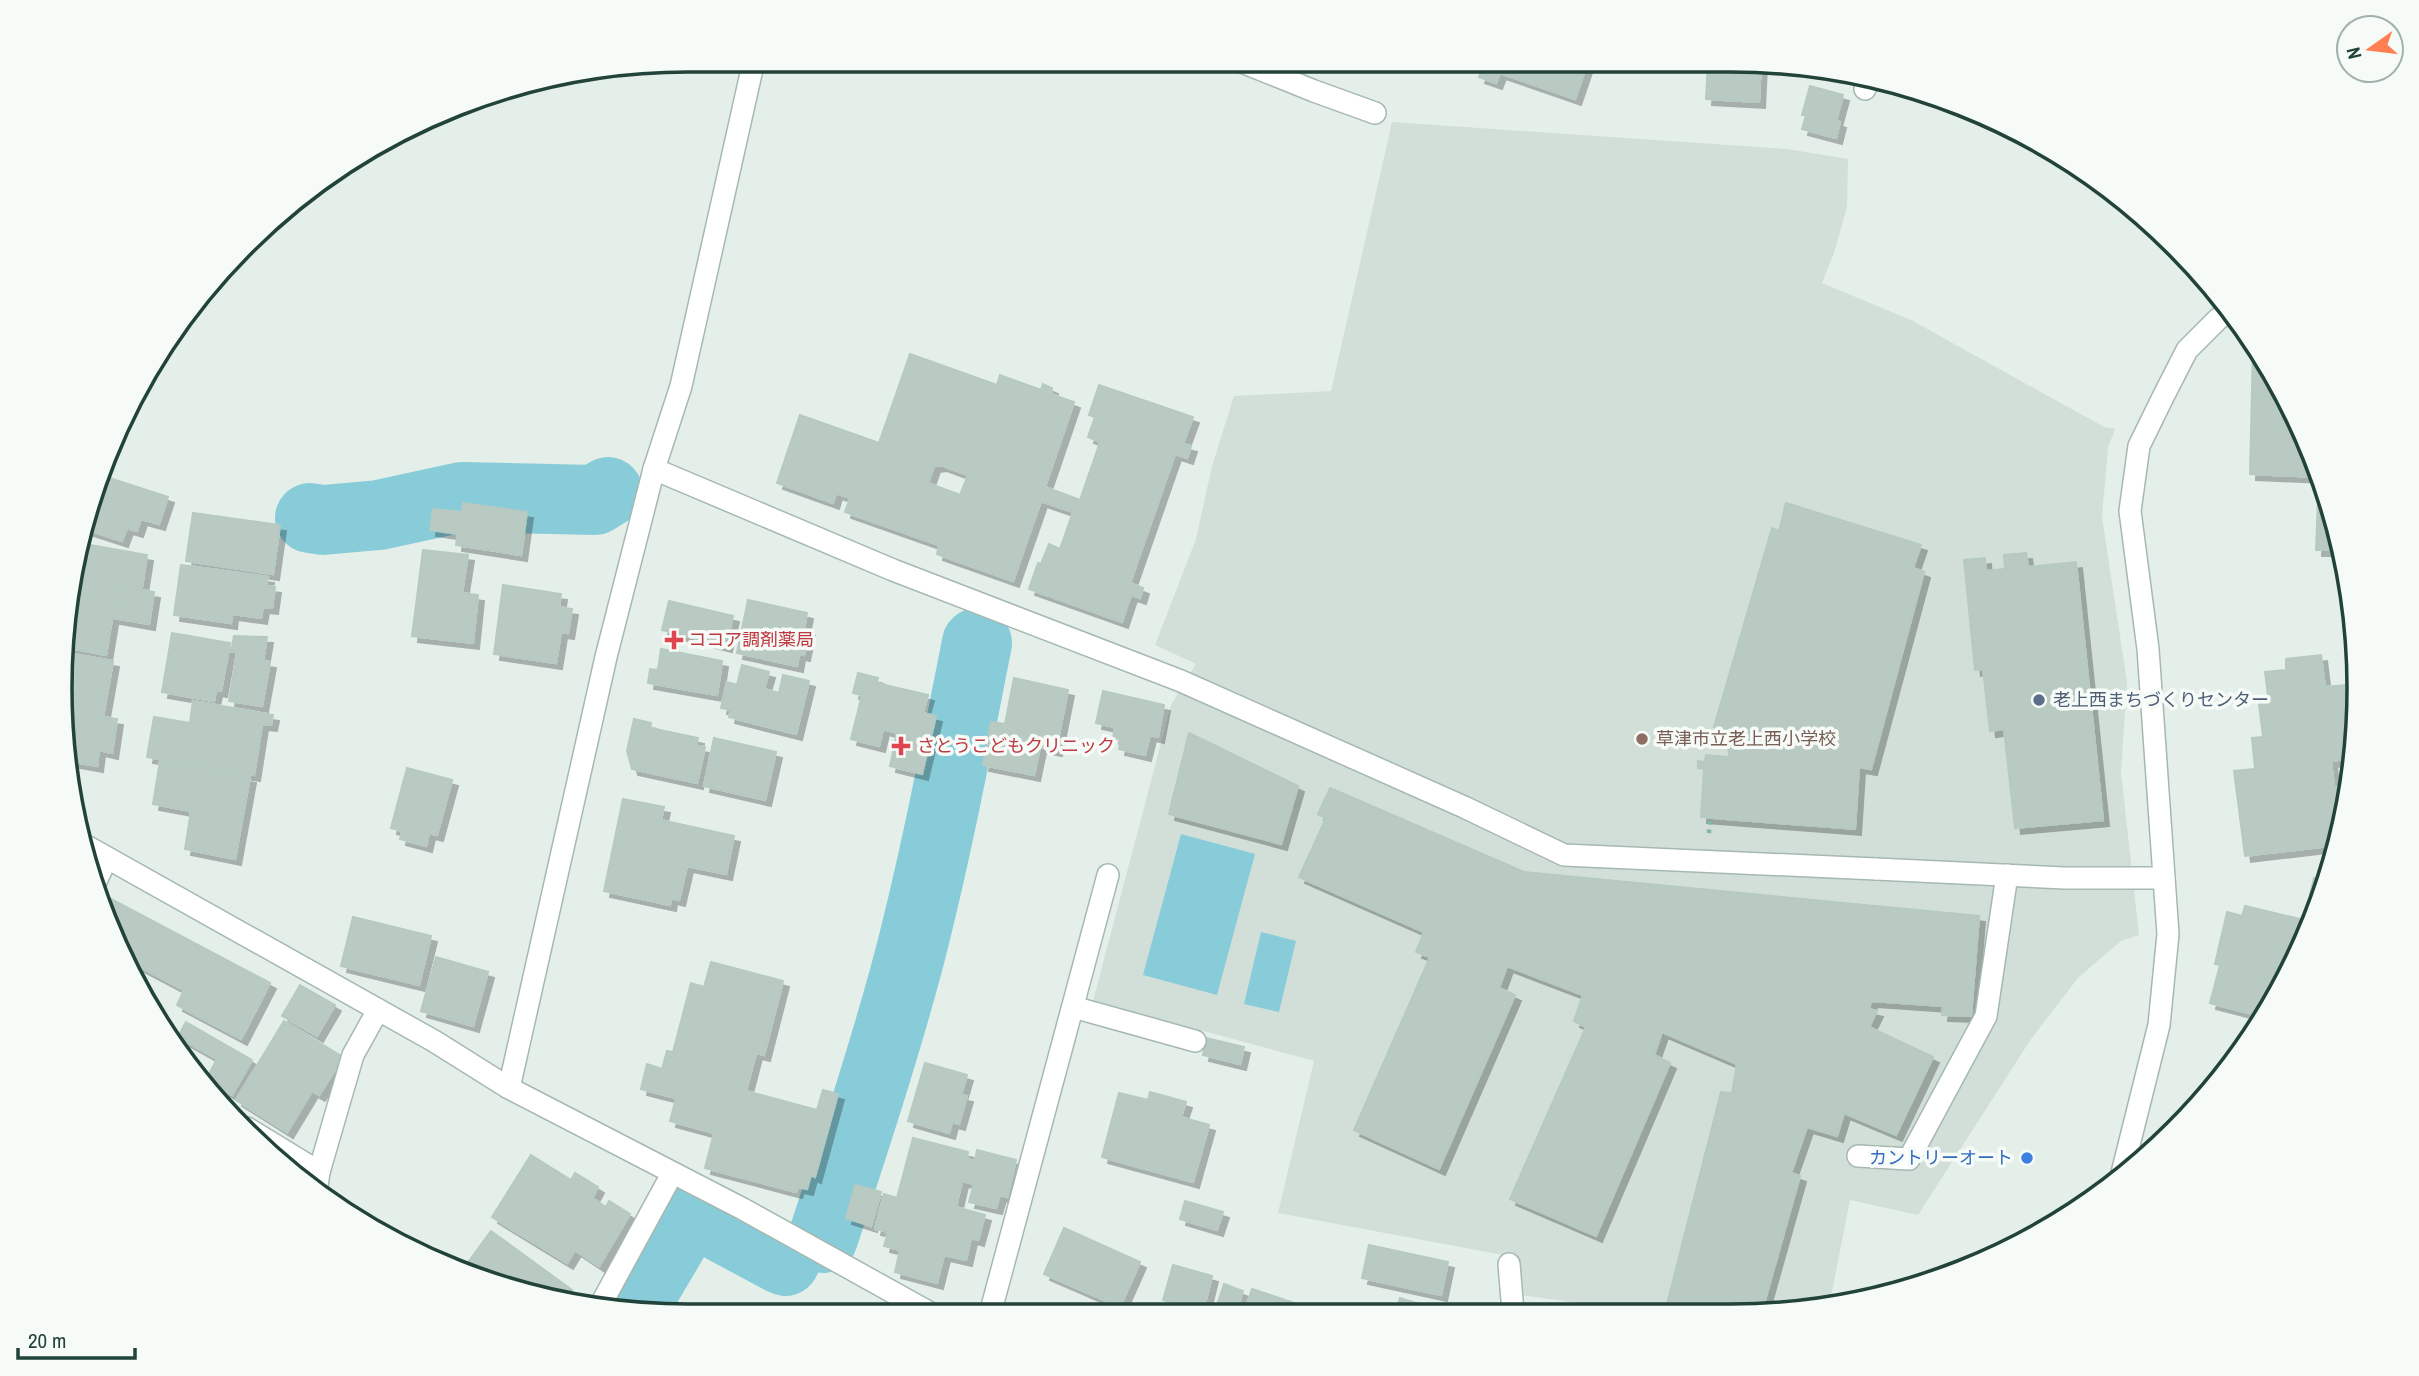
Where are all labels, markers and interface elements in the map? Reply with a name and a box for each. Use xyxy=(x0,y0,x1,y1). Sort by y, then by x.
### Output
north arrow xyxy=(2335,14,2405,84)
text: N xyxy=(2340,45,2367,62)
place label: ココア調剤薬局 xyxy=(688,627,814,652)
marker: ココア調剤薬局 xyxy=(666,632,682,648)
place label: 老上西まちづくりセンター xyxy=(2053,687,2269,712)
marker: 老上西まちづくりセンター xyxy=(2031,692,2047,708)
place label: 草津市立老上西小学校 xyxy=(1656,726,1836,751)
marker: 草津市立老上西小学校 xyxy=(1634,731,1650,747)
place label: さとうこどもクリニック xyxy=(917,733,1115,758)
marker: さとうこどもクリニック xyxy=(891,736,911,756)
place label: カントリーオート xyxy=(1869,1145,2013,1170)
marker: カントリーオート xyxy=(2019,1150,2035,1166)
scale bar xyxy=(18,1316,135,1360)
text: 20 m xyxy=(28,1326,66,1355)

